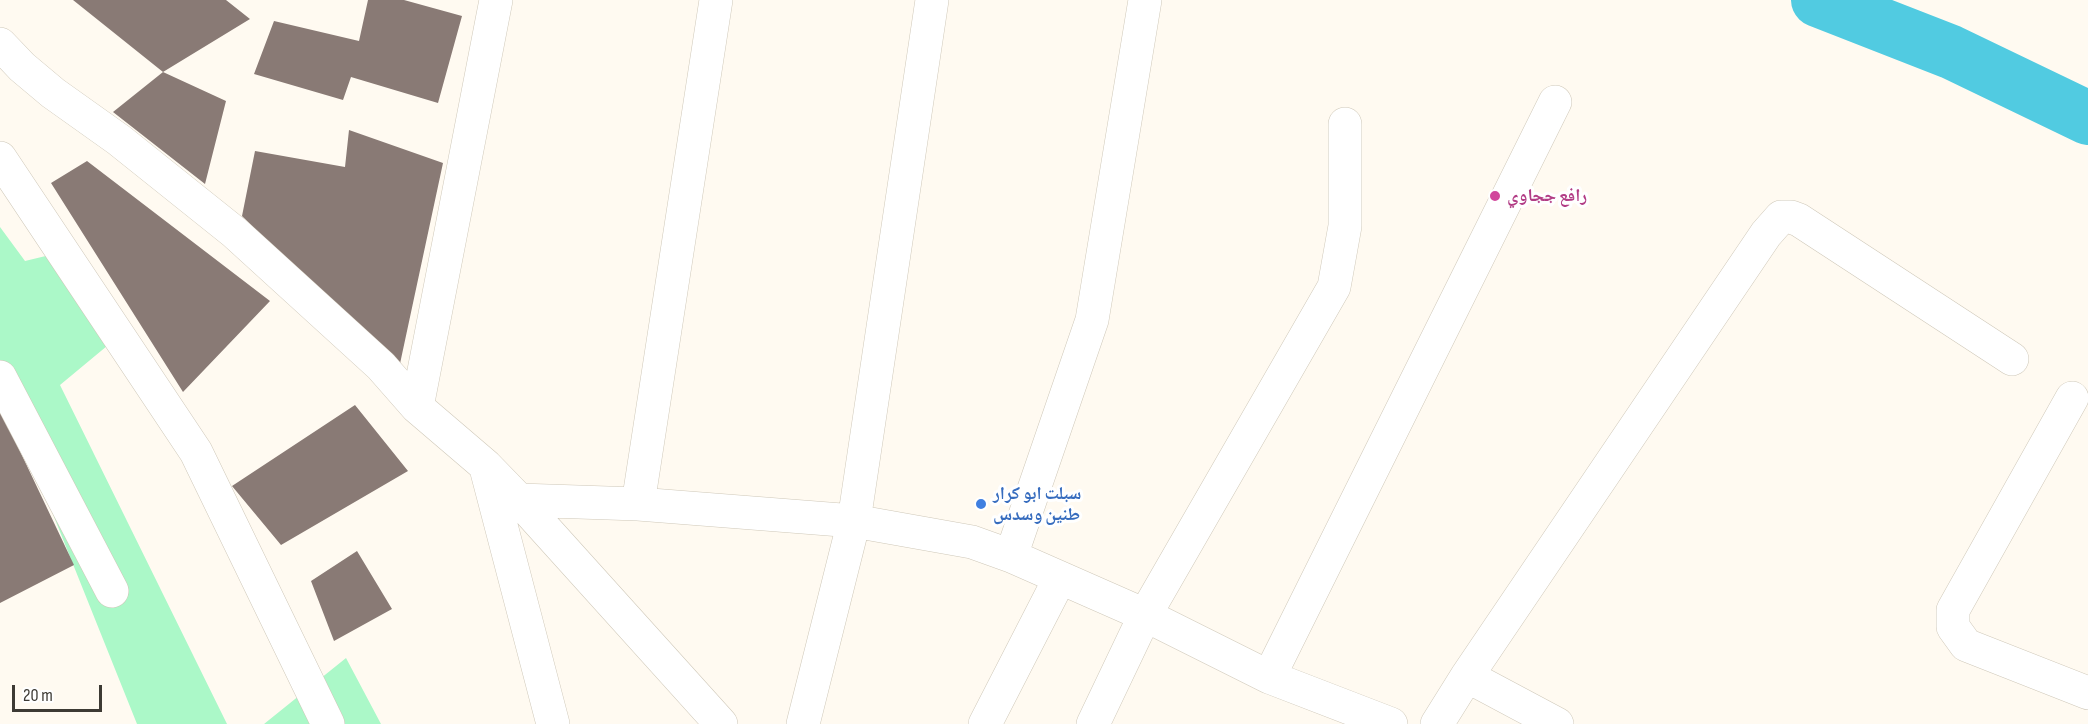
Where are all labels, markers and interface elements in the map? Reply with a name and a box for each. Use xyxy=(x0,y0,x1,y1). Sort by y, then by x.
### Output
place label: رافع ججاوي xyxy=(1507,185,1587,207)
marker: رافع ججاوي xyxy=(1488,189,1502,203)
place label: سبلت ابو كرار طنين وسدس xyxy=(993,483,1081,526)
marker: سبلت ابو كرار طنين وسدس xyxy=(974,497,988,511)
scale bar xyxy=(15,673,105,711)
text: 20 m xyxy=(23,685,53,706)

